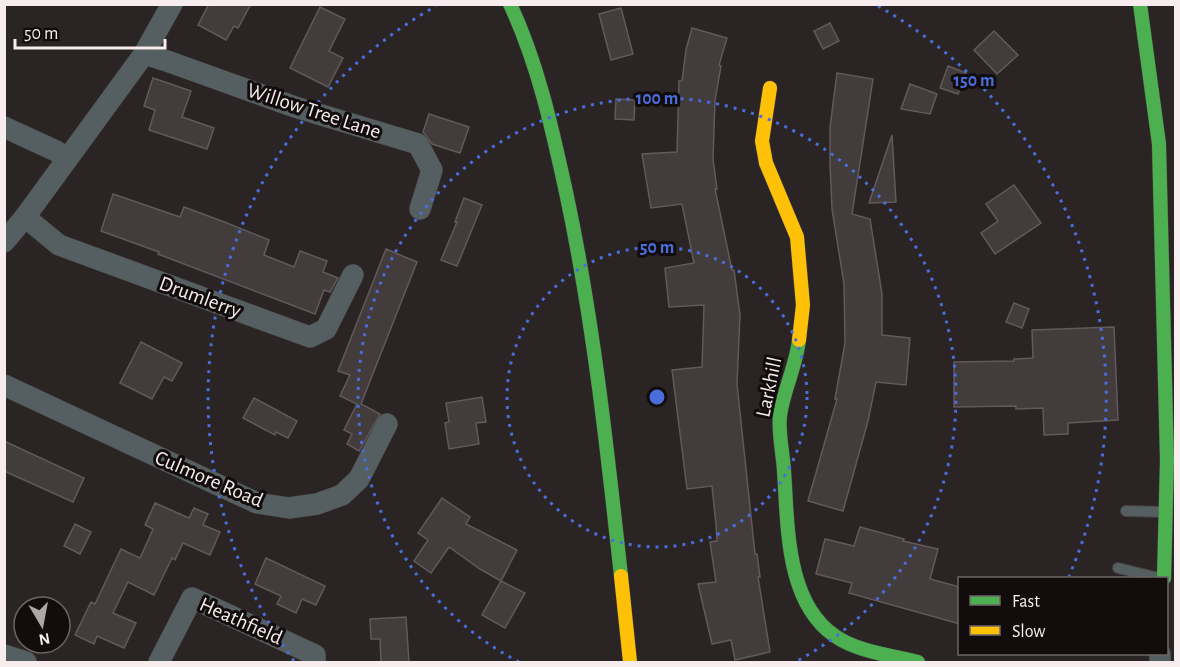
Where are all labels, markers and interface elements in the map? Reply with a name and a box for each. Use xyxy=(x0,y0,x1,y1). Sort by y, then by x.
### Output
scale bar xyxy=(15,12,165,50)
text: 50 m xyxy=(24,25,58,43)
text: 150 m xyxy=(954,72,994,90)
street label: Willow Tree Lane xyxy=(245,80,383,142)
text: 100 m xyxy=(636,90,678,108)
text: 50 m xyxy=(640,239,674,257)
street label: Drumlerry xyxy=(156,273,244,321)
street label: Larkhill xyxy=(752,355,786,419)
centre of rings xyxy=(647,387,667,407)
street label: Culmore Road xyxy=(152,447,266,511)
legend xyxy=(958,577,1168,655)
street label: Heathfield xyxy=(196,593,286,649)
text: Fast xyxy=(1012,593,1040,611)
north arrow xyxy=(12,595,72,655)
text: Slow xyxy=(1012,623,1045,641)
text: N xyxy=(38,630,51,648)

